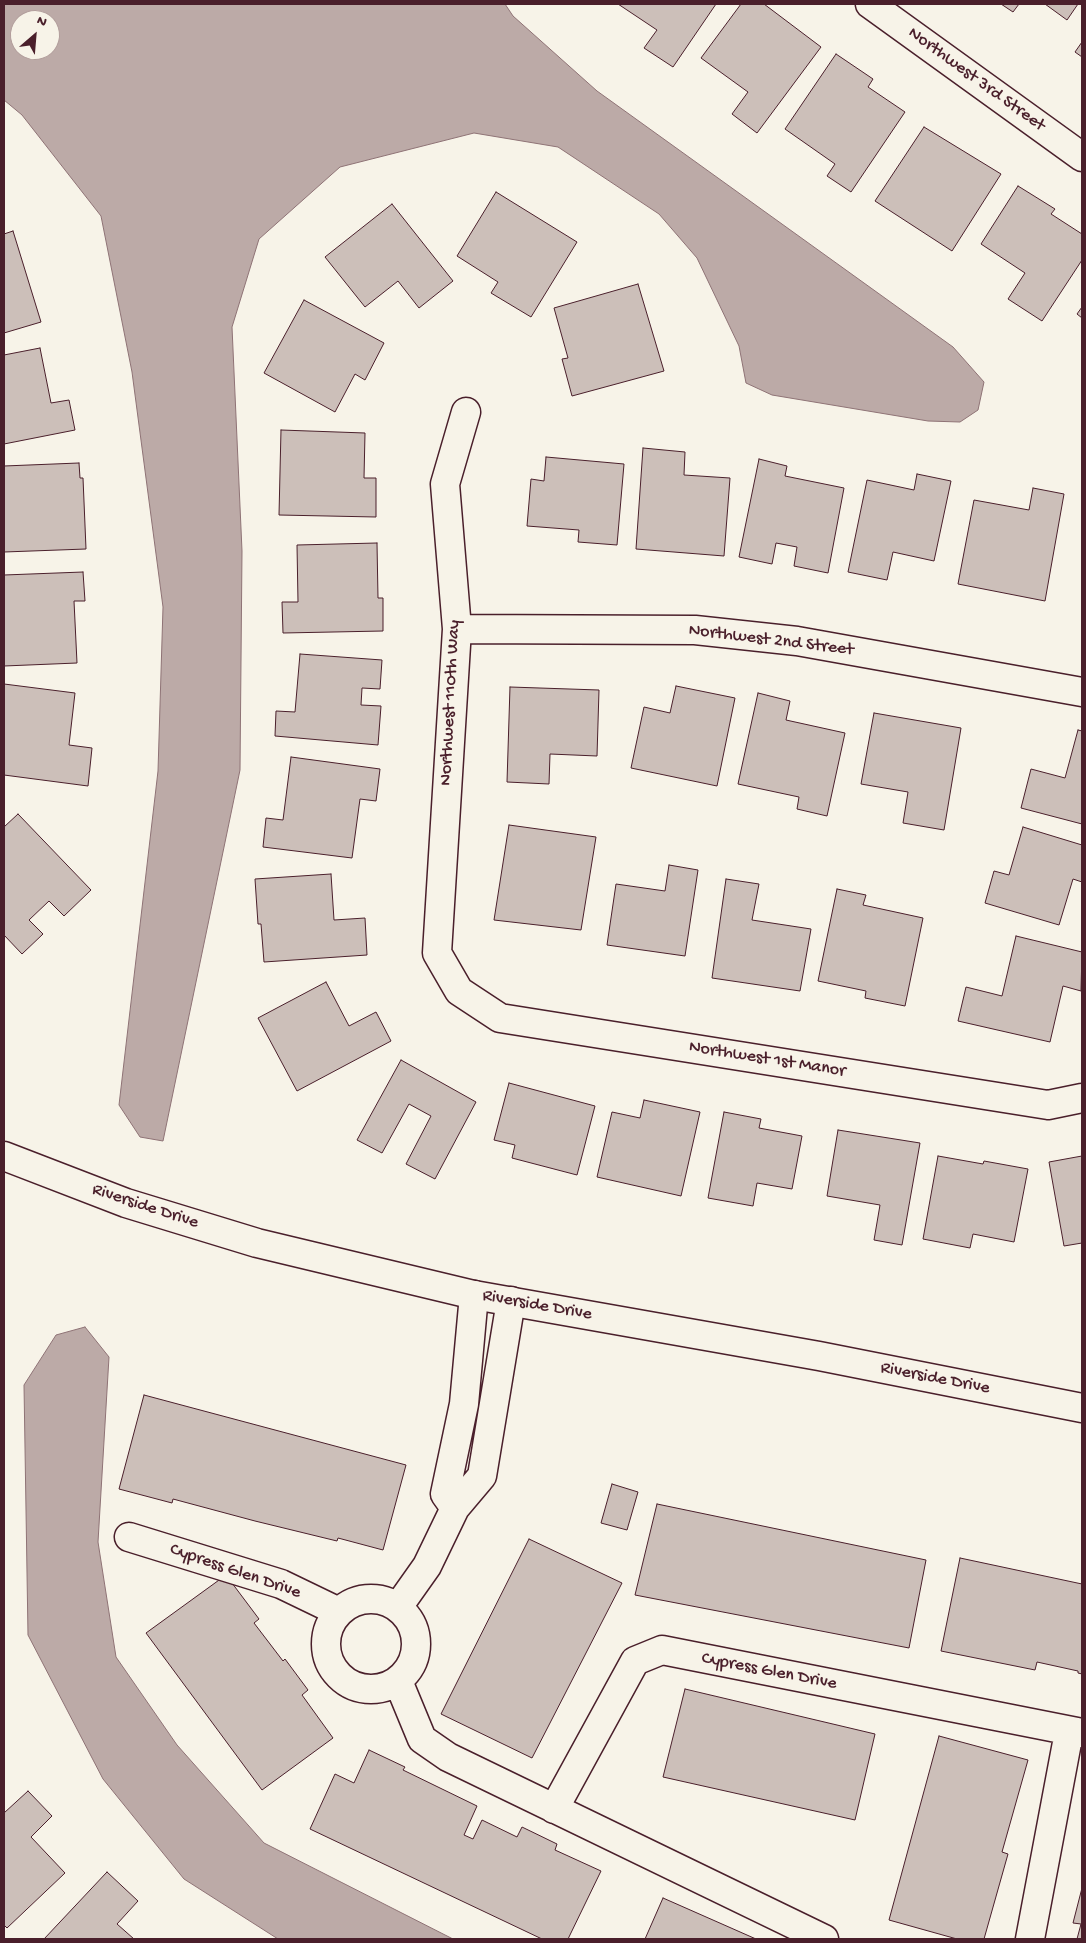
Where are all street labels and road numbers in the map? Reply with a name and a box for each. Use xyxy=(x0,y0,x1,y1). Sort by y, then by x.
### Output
street label: Northwest 3rd Street xyxy=(903,23,1049,137)
street label: Northwest 110th Way xyxy=(436,619,466,787)
street label: Northwest 2nd Street xyxy=(687,620,855,662)
street label: Northwest 1st Manor xyxy=(687,1037,847,1083)
street label: Riverside Drive xyxy=(89,1180,201,1234)
street label: Riverside Drive xyxy=(481,1286,593,1326)
street label: Riverside Drive xyxy=(879,1358,991,1400)
street label: Cypress Glen Drive xyxy=(167,1539,303,1605)
street label: Cypress Glen Drive xyxy=(700,1648,838,1696)

